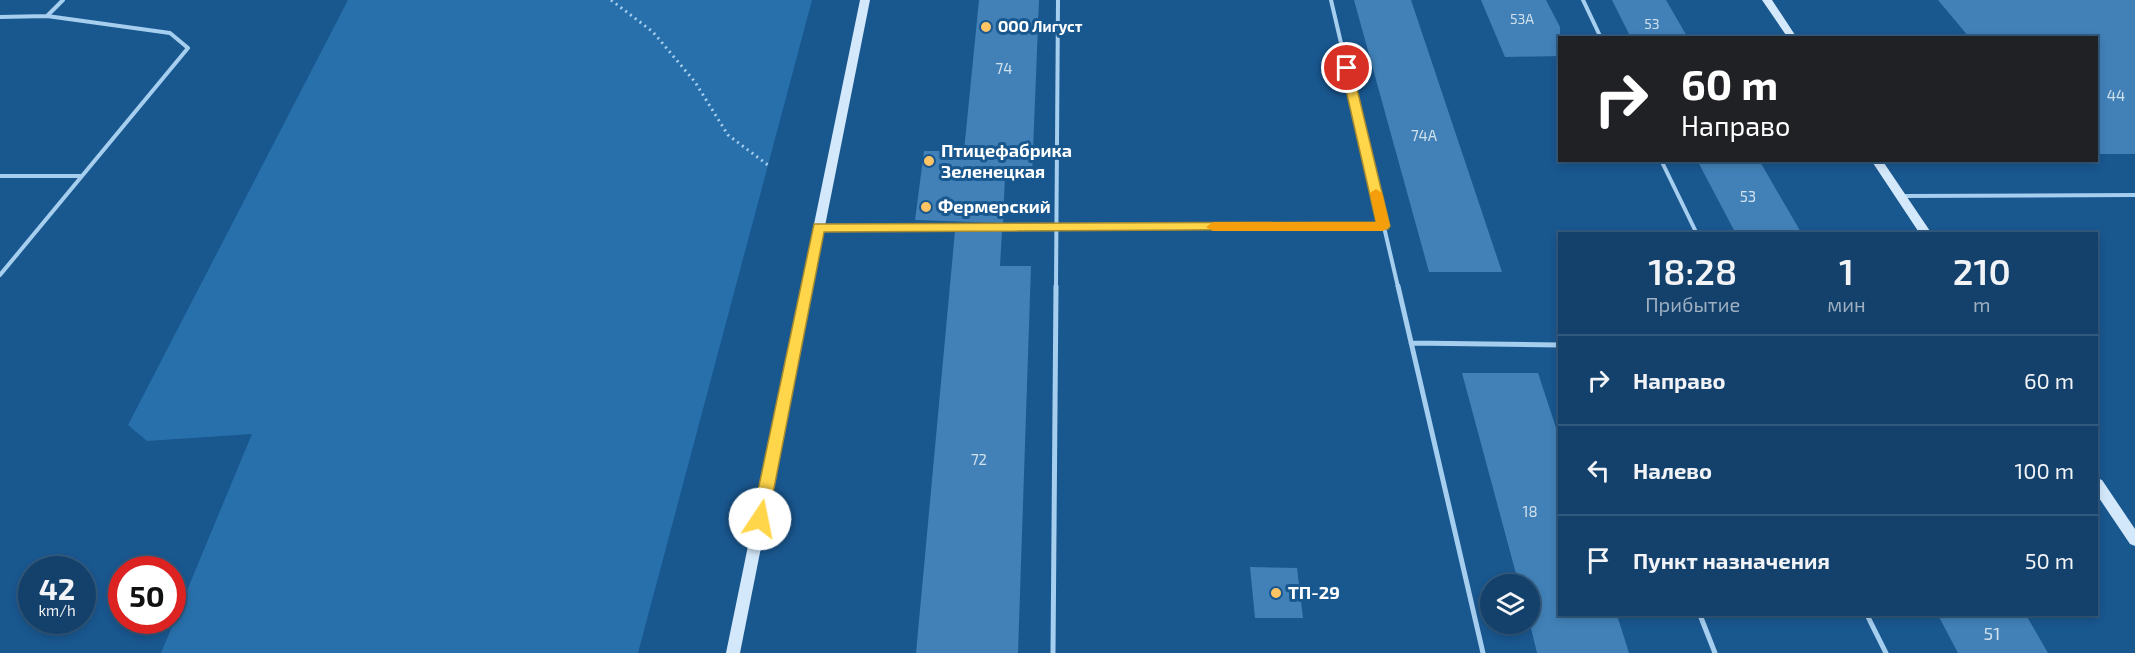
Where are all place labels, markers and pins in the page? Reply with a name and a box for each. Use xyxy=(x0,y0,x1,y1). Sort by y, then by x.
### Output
place label: ООО Лигуст xyxy=(998,17,1083,35)
marker: ООО Лигуст xyxy=(979,20,993,34)
pin xyxy=(1321,42,1372,93)
place label: Птицефабрика Зеленецкая xyxy=(941,139,1072,182)
marker: Птицефабрика Зеленецкая xyxy=(922,154,936,168)
place label: Фермерский xyxy=(938,195,1051,217)
marker: Фермерский xyxy=(919,200,933,214)
place label: ТП-29 xyxy=(1288,581,1340,603)
marker: ТП-29 xyxy=(1269,586,1283,600)

